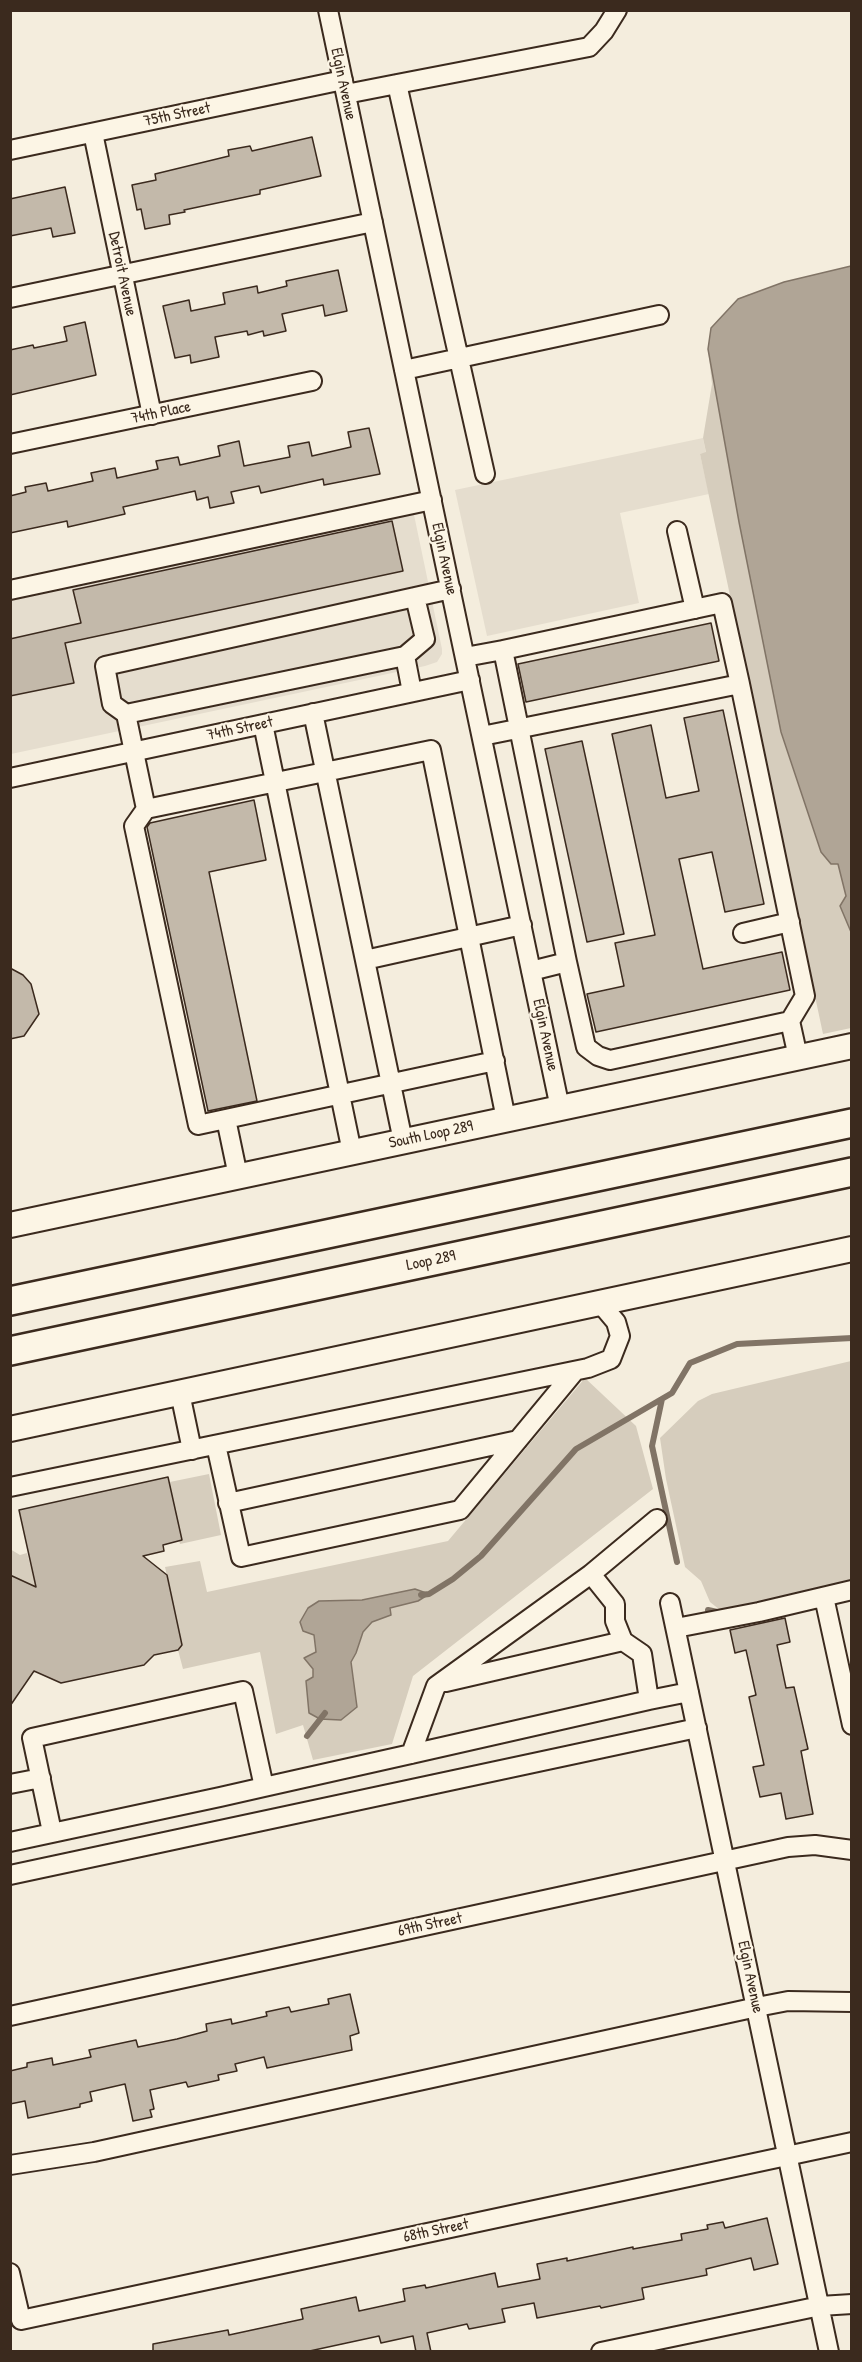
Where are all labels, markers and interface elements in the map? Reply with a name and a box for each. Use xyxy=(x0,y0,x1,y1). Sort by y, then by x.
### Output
street label: Elgin Avenue xyxy=(326,46,360,122)
street label: 75th Street xyxy=(142,99,212,131)
street label: Detroit Avenue xyxy=(104,230,140,318)
street label: 74th Place xyxy=(129,397,193,429)
street label: Elgin Avenue xyxy=(427,521,461,597)
street label: 74th Street xyxy=(205,713,275,745)
street label: Elgin Avenue xyxy=(528,997,562,1073)
street label: South Loop 289 xyxy=(387,1117,475,1153)
street label: Loop 289 xyxy=(405,1246,457,1276)
street label: 69th Street xyxy=(396,1909,464,1941)
street label: Elgin Avenue xyxy=(733,1939,767,2015)
street label: 68th Street xyxy=(401,2215,471,2247)

